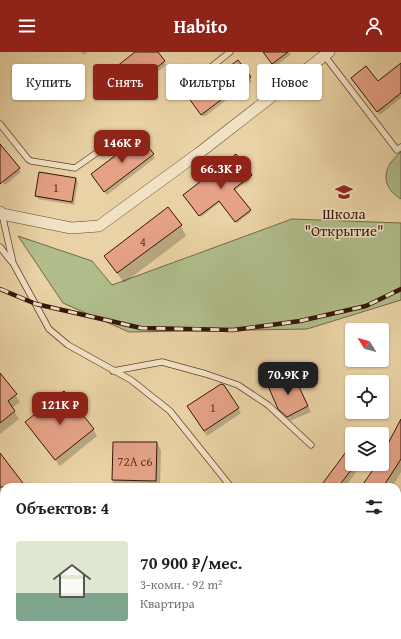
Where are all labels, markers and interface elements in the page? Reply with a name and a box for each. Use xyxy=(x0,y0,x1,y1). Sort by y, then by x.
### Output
text: Habito xyxy=(174,13,227,40)
icon: menu xyxy=(16,15,38,37)
icon: person xyxy=(363,15,385,37)
chip: Купить xyxy=(12,64,85,100)
chip: Снять xyxy=(93,64,158,100)
chip: Фильтры xyxy=(166,64,249,100)
chip: Новое xyxy=(257,64,322,100)
pin: 146K ₽ xyxy=(89,130,155,164)
text: 146K ₽ xyxy=(103,133,141,152)
pin: 66.3K ₽ xyxy=(184,156,258,190)
text: 66.3K ₽ xyxy=(200,159,242,178)
house number: 1 xyxy=(53,178,59,197)
school or university icon: Школа "Открытие" xyxy=(334,182,354,202)
place label: Школа "Открытие" xyxy=(304,203,384,241)
house number: 4 xyxy=(140,232,146,251)
north arrow xyxy=(345,323,389,367)
map controls xyxy=(345,323,389,471)
pin: 70.9K ₽ xyxy=(251,362,325,396)
text: 70.9K ₽ xyxy=(267,365,309,384)
button: locate xyxy=(345,375,389,419)
pin: 121K ₽ xyxy=(27,392,93,426)
text: 121K ₽ xyxy=(41,395,79,414)
house number: 1 xyxy=(210,398,216,417)
button: layers xyxy=(345,427,389,471)
house number: 72А с6 xyxy=(117,452,153,471)
text: Объектов: 4 xyxy=(16,495,109,520)
icon: filters xyxy=(363,496,385,518)
text: 70 900 ₽/мес. xyxy=(140,550,242,575)
icon: home xyxy=(48,557,96,605)
text: 3-комн. · 92 m² xyxy=(140,575,222,594)
text: Квартира xyxy=(140,594,195,613)

